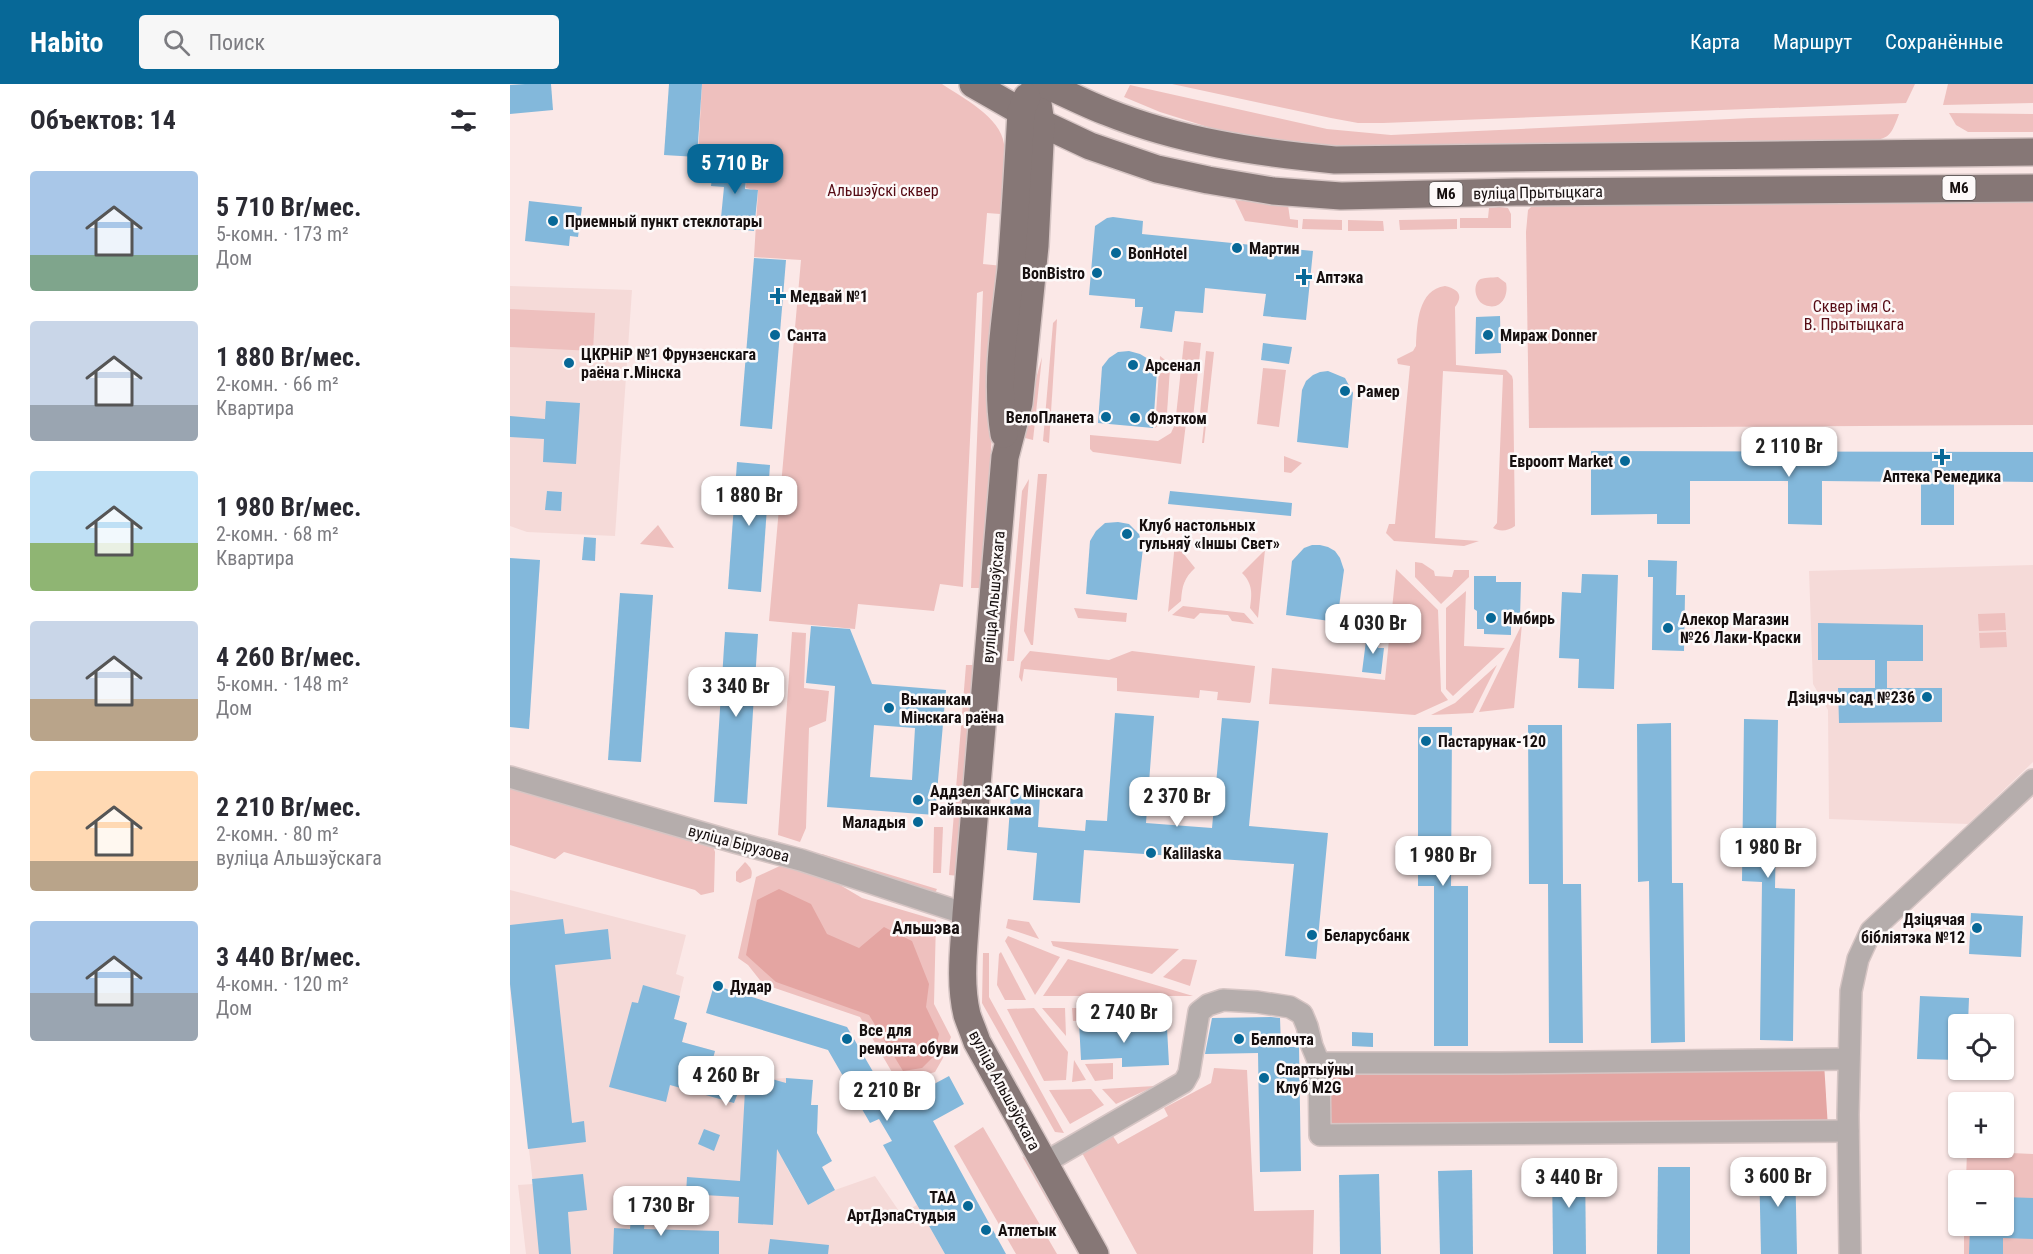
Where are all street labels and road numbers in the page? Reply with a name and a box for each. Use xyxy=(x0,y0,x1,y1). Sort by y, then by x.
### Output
road number: М6 xyxy=(1942,176,1976,200)
road number: М6 xyxy=(1430,182,1462,206)
street label: вуліца Прытыцкага xyxy=(1473,182,1603,203)
street label: вуліца Альшэўскага xyxy=(978,530,1009,664)
street label: вуліца Бірузова xyxy=(686,821,791,866)
street label: вуліца Альшэўскага xyxy=(965,1027,1044,1153)

